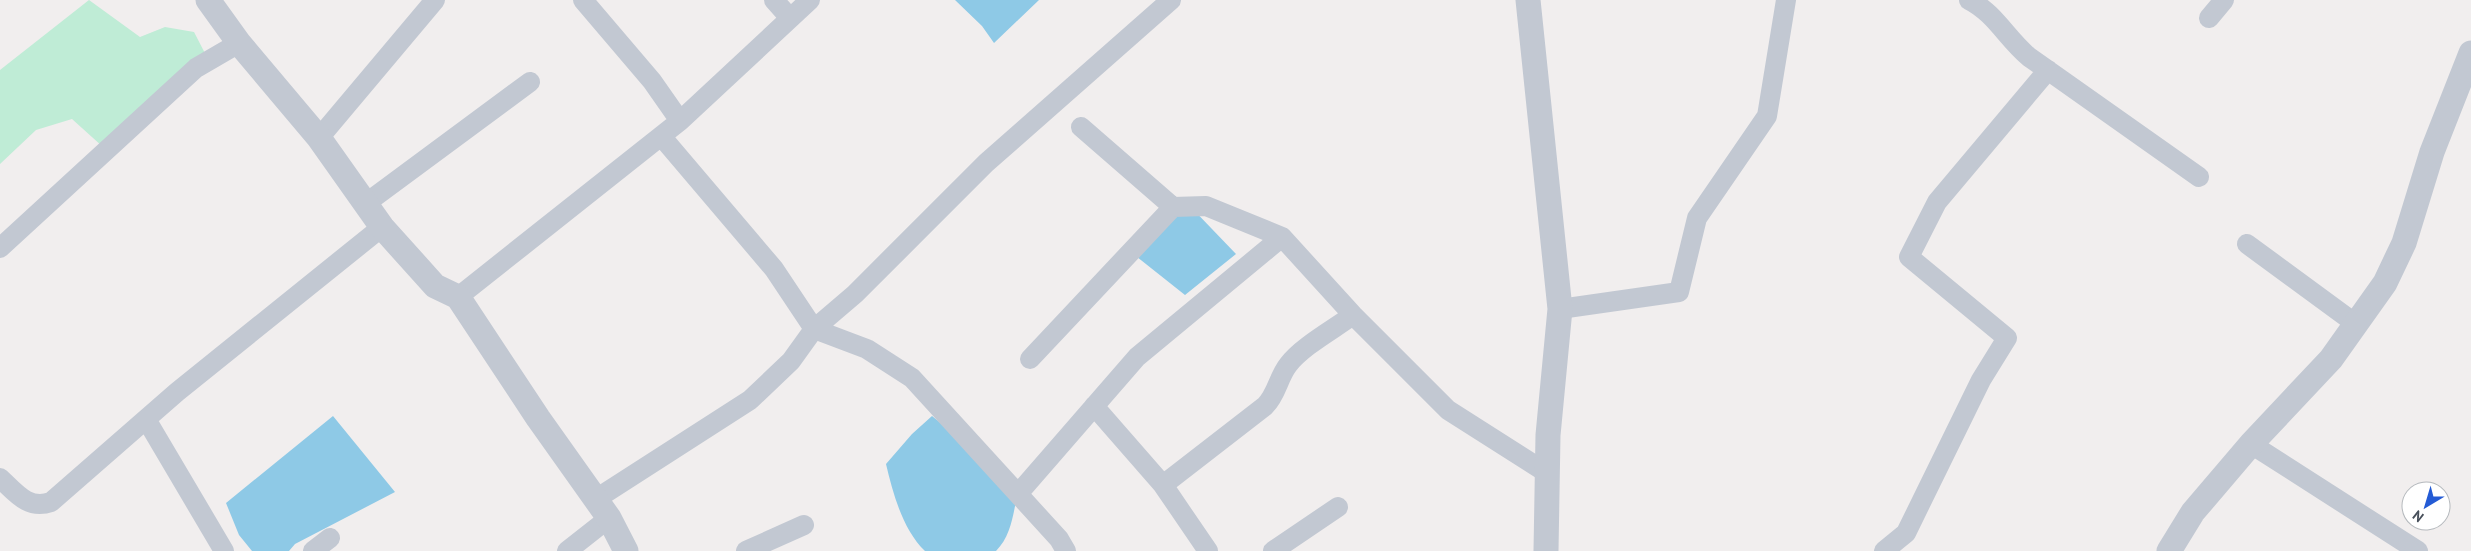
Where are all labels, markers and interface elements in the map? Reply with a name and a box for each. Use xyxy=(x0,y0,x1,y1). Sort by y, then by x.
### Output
north arrow xyxy=(2401,481,2451,531)
text: N xyxy=(2409,506,2427,526)

